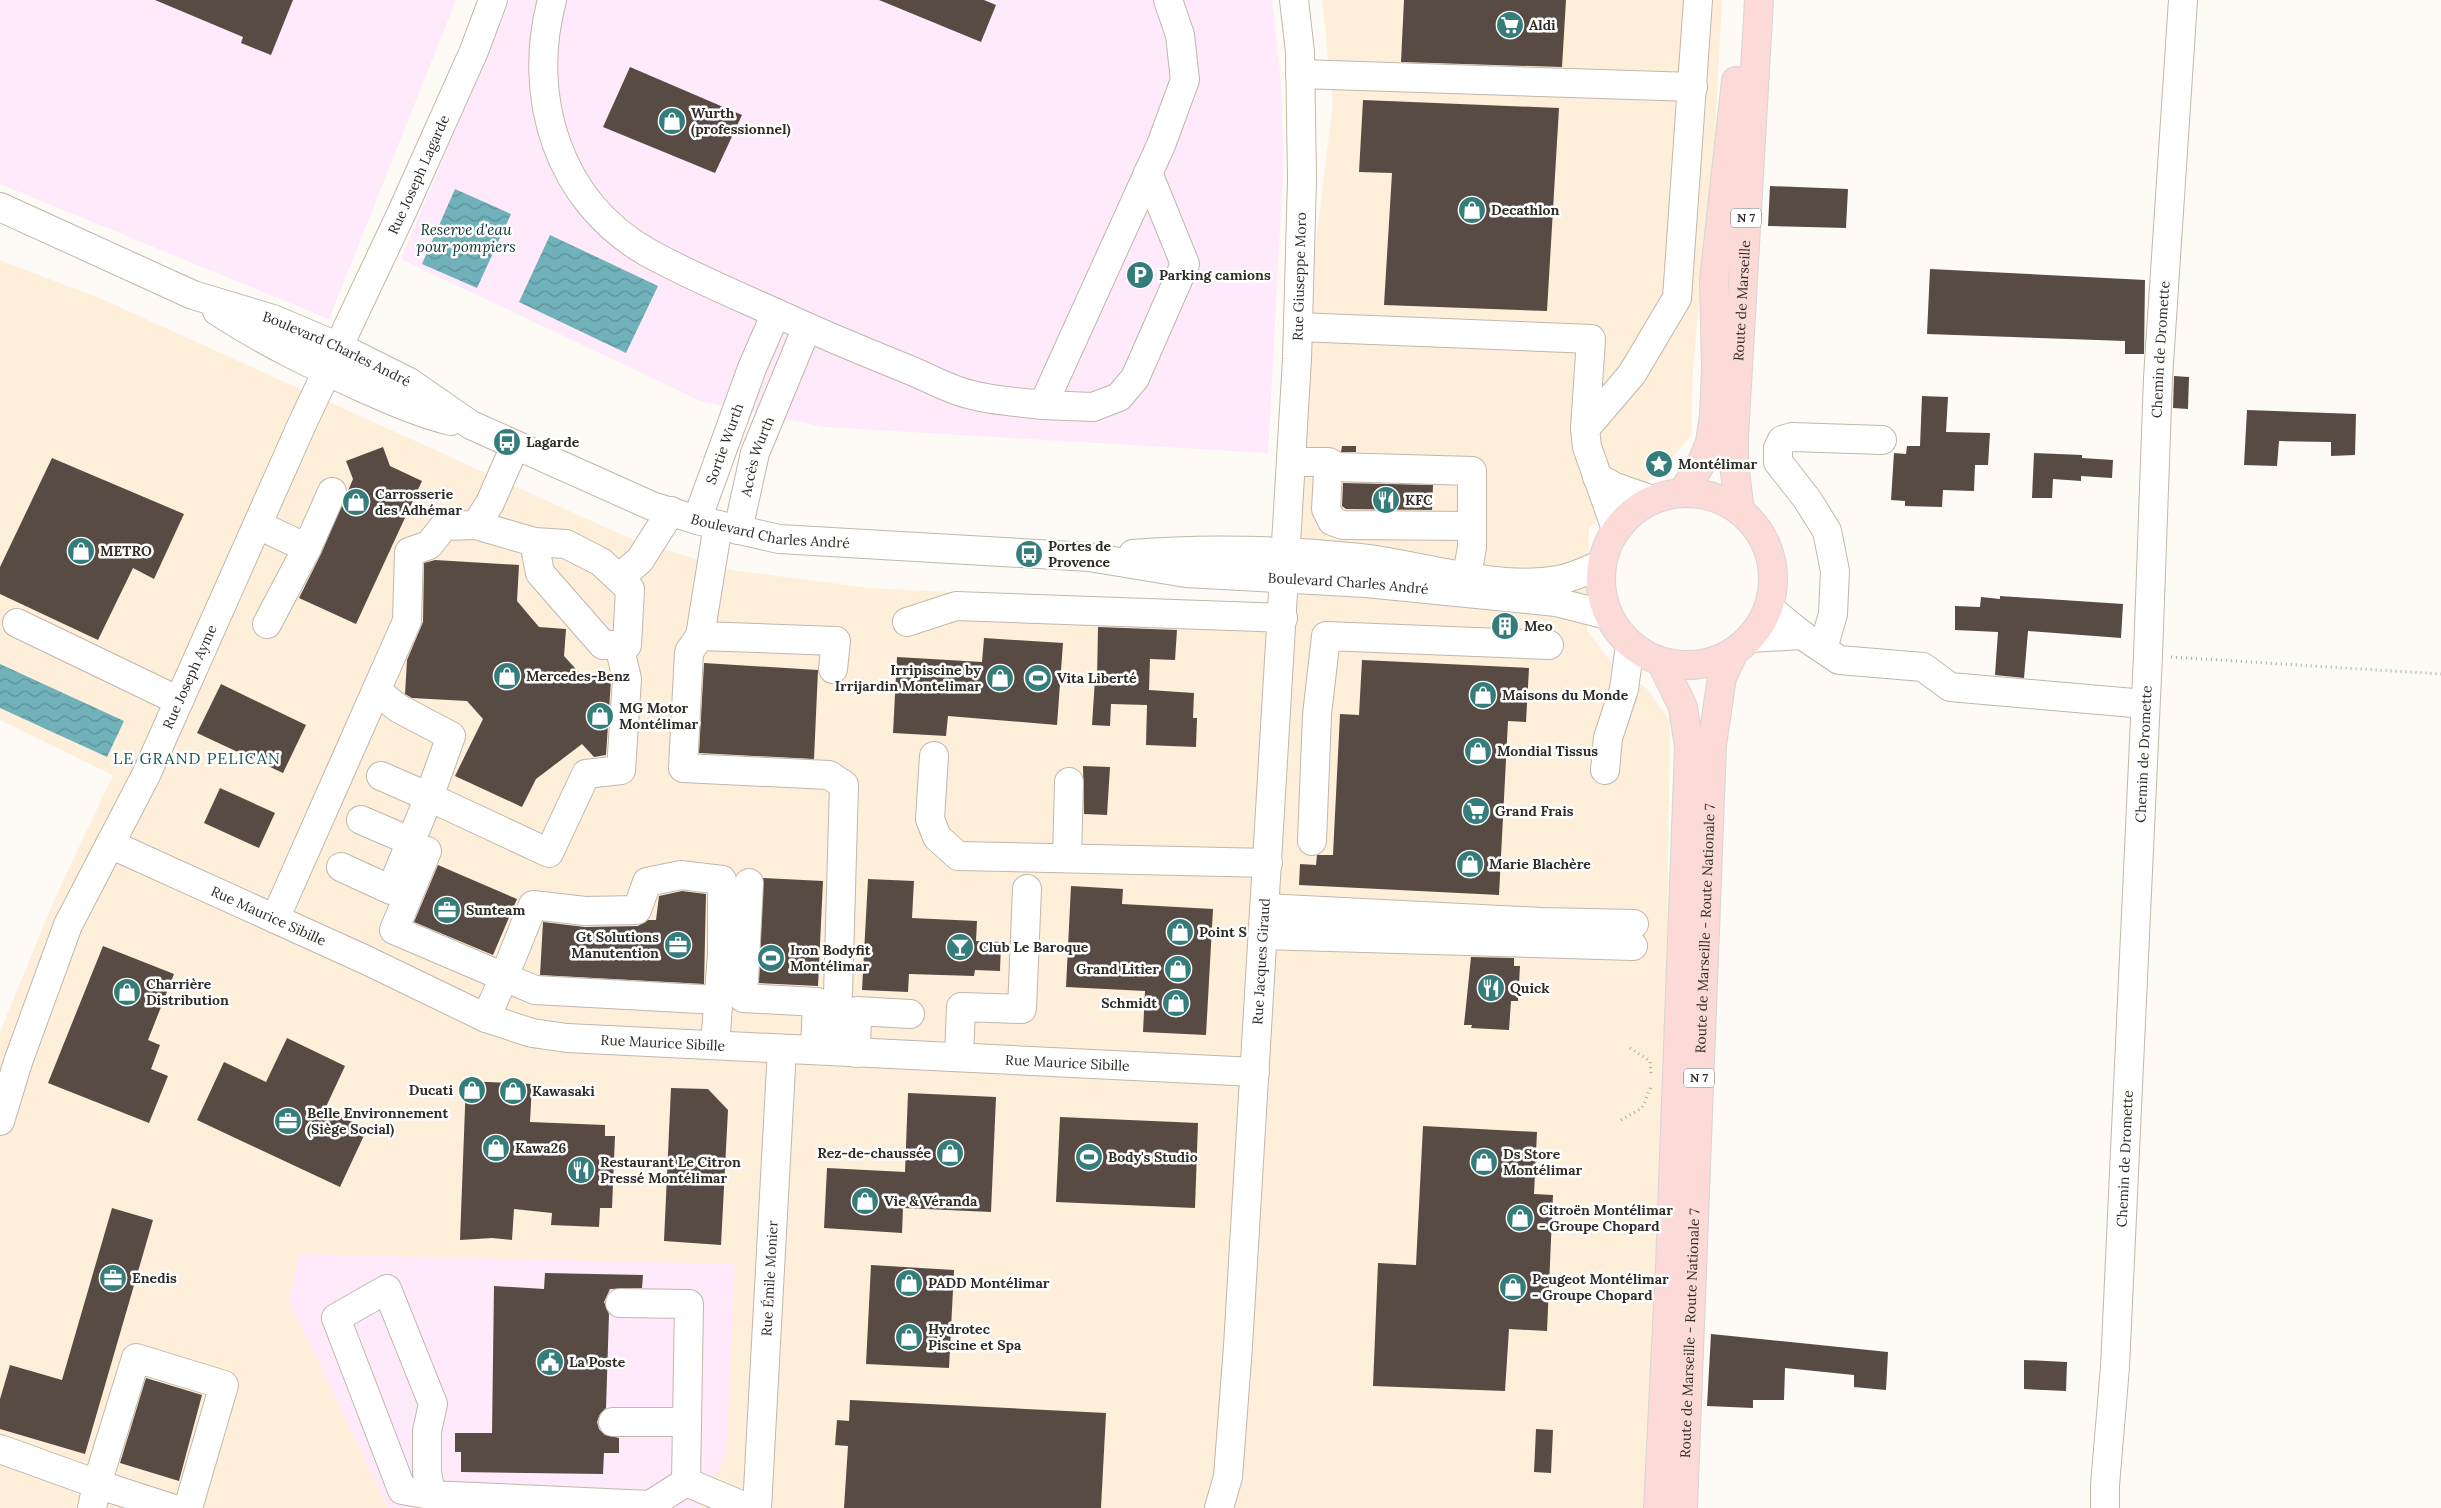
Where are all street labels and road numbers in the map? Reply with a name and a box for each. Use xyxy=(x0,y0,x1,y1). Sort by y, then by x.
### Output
street label: Rue Joseph Lagarde xyxy=(384,112,453,237)
road number: N 7 xyxy=(1731,208,1761,228)
street label: Rue Giuseppe Moro xyxy=(1289,212,1310,341)
street label: Route de Marseille xyxy=(1729,239,1754,362)
street label: Chemin de Dromette xyxy=(2148,280,2173,418)
street label: Boulevard Charles André xyxy=(261,307,414,391)
street label: Sortie Wurth xyxy=(702,401,747,487)
street label: Accès Wurth xyxy=(736,414,778,499)
street label: Boulevard Charles André xyxy=(689,510,851,552)
street label: Boulevard Charles André xyxy=(1267,569,1430,598)
street label: Rue Joseph Ayme xyxy=(159,621,221,732)
street label: Chemin de Dromette xyxy=(2131,685,2156,823)
street label: Route de Marseille - Route Nationale 7 xyxy=(1691,803,1719,1054)
street label: Rue Maurice Sibille xyxy=(208,882,329,950)
street label: Rue Jacques Giraud xyxy=(1248,898,1274,1025)
street label: Rue Maurice Sibille xyxy=(600,1031,726,1055)
street label: Rue Maurice Sibille xyxy=(1005,1051,1130,1075)
road number: N 7 xyxy=(1684,1068,1714,1088)
street label: Chemin de Dromette xyxy=(2112,1089,2137,1228)
street label: Route de Marseille - Route Nationale 7 xyxy=(1676,1207,1703,1458)
street label: Rue Émile Monier xyxy=(757,1220,782,1337)

